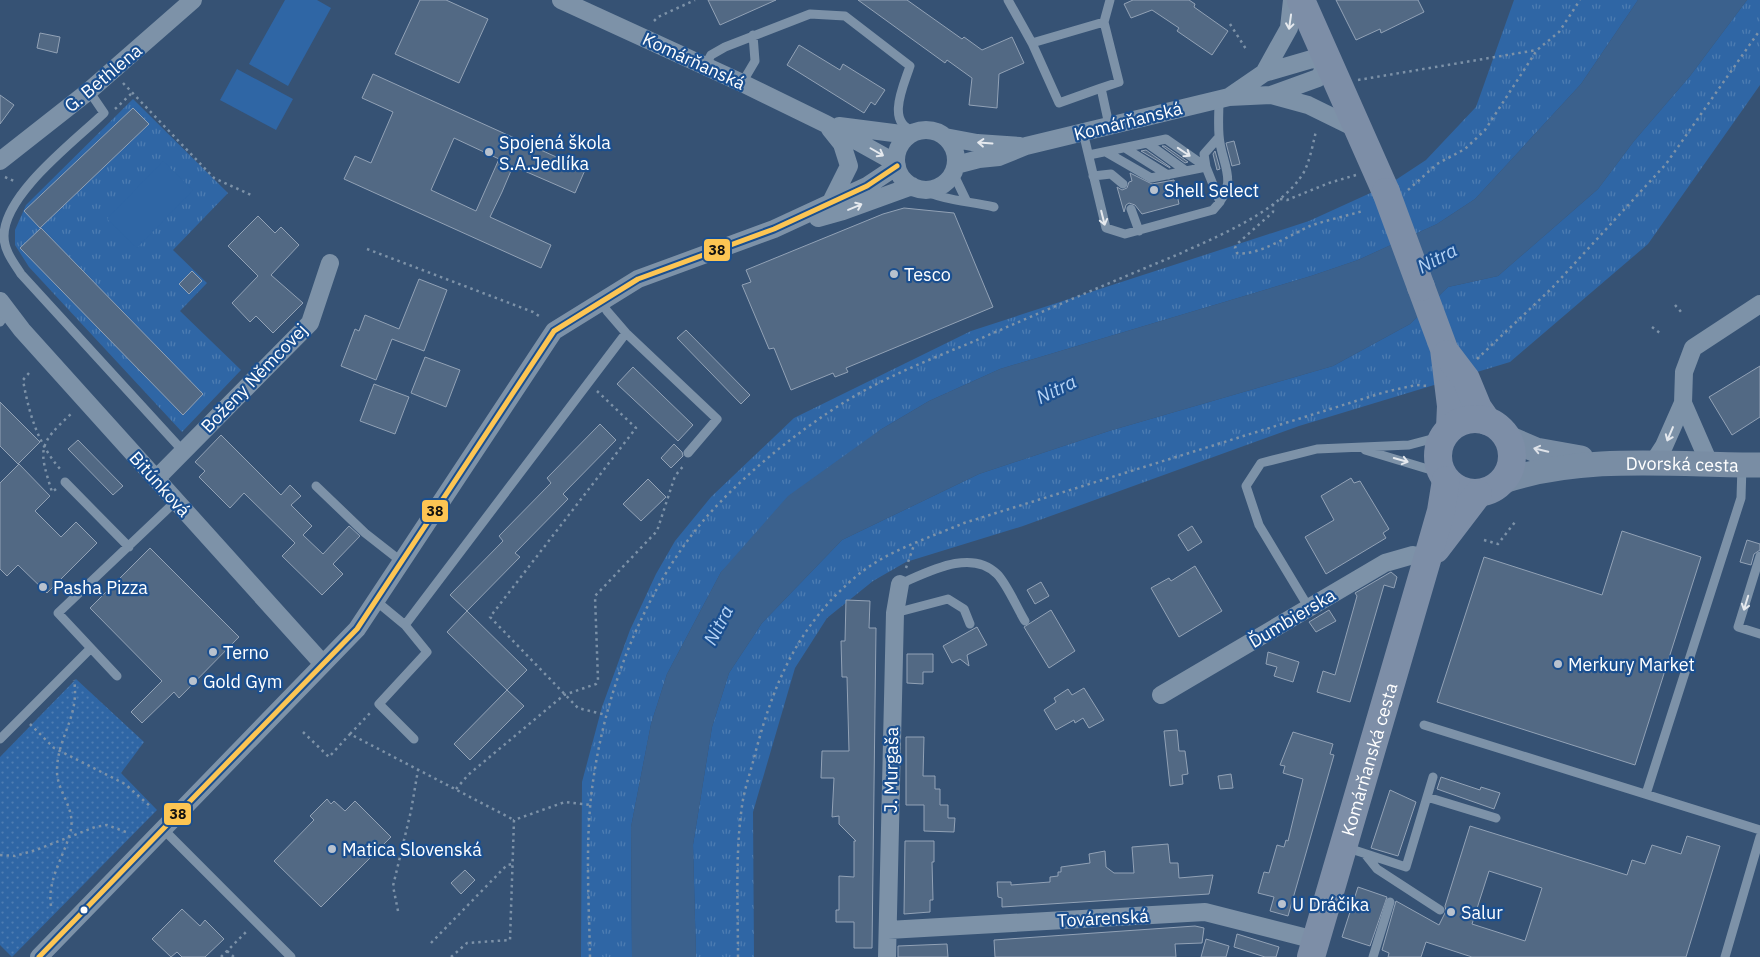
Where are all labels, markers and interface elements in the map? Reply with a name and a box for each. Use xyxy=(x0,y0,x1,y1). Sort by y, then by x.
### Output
one-way arrow xyxy=(1284,14,1294,30)
street label: Komárňanská xyxy=(639,27,749,95)
street label: G. Bethlena xyxy=(59,39,147,117)
street label: Komárňanská xyxy=(1071,96,1185,146)
place label: Spojená škola S.A.Jedlíka xyxy=(499,131,611,175)
one-way arrow xyxy=(978,139,994,148)
marker: Spojená škola S.A.Jedlíka xyxy=(483,146,495,158)
one-way arrow xyxy=(1177,147,1191,157)
one-way arrow xyxy=(869,148,883,158)
place label: Shell Select xyxy=(1164,179,1259,202)
marker: Shell Select xyxy=(1148,184,1160,196)
one-way arrow xyxy=(847,201,862,211)
one-way arrow xyxy=(1099,210,1108,226)
line badge: 38 xyxy=(703,238,731,262)
water label: Nitra xyxy=(1413,238,1461,278)
text: 38 xyxy=(709,241,725,259)
place label: Tesco xyxy=(904,263,951,286)
marker: Tesco xyxy=(888,268,900,280)
street label: Boženy Němcovej xyxy=(196,318,312,438)
water label: Nitra xyxy=(1032,369,1080,409)
one-way arrow xyxy=(1664,426,1674,441)
one-way arrow xyxy=(1533,445,1549,454)
street label: Bitúnková xyxy=(125,446,196,522)
street label: Dvorská cesta xyxy=(1626,451,1739,476)
one-way arrow xyxy=(1393,456,1409,466)
line badge: 38 xyxy=(421,499,449,523)
text: 38 xyxy=(427,502,443,520)
place label: Pasha Pizza xyxy=(53,576,148,599)
marker: Pasha Pizza xyxy=(37,581,49,593)
street label: Ďumbierska xyxy=(1244,583,1340,653)
one-way arrow xyxy=(1740,594,1750,610)
water label: Nitra xyxy=(698,601,738,649)
place label: Terno xyxy=(223,641,269,664)
marker: Terno xyxy=(207,646,219,658)
place label: Merkury Market xyxy=(1568,653,1695,676)
marker: Merkury Market xyxy=(1552,658,1564,670)
place label: Gold Gym xyxy=(203,670,282,693)
marker: Gold Gym xyxy=(187,675,199,687)
street label: Komárňanská cesta xyxy=(1335,680,1402,839)
street label: J. Murgaša xyxy=(879,726,903,813)
line badge: 38 xyxy=(163,802,192,826)
text: 38 xyxy=(170,805,186,823)
place label: Matica Slovenská xyxy=(342,838,482,861)
marker: Matica Slovenská xyxy=(326,843,338,855)
place label: U Dráčika xyxy=(1292,893,1370,916)
marker: U Dráčika xyxy=(1276,898,1288,910)
place label: Salur xyxy=(1461,901,1503,924)
street label: Továrenská xyxy=(1057,904,1150,932)
unlabelled marker xyxy=(79,905,89,915)
marker: Salur xyxy=(1445,906,1457,918)

